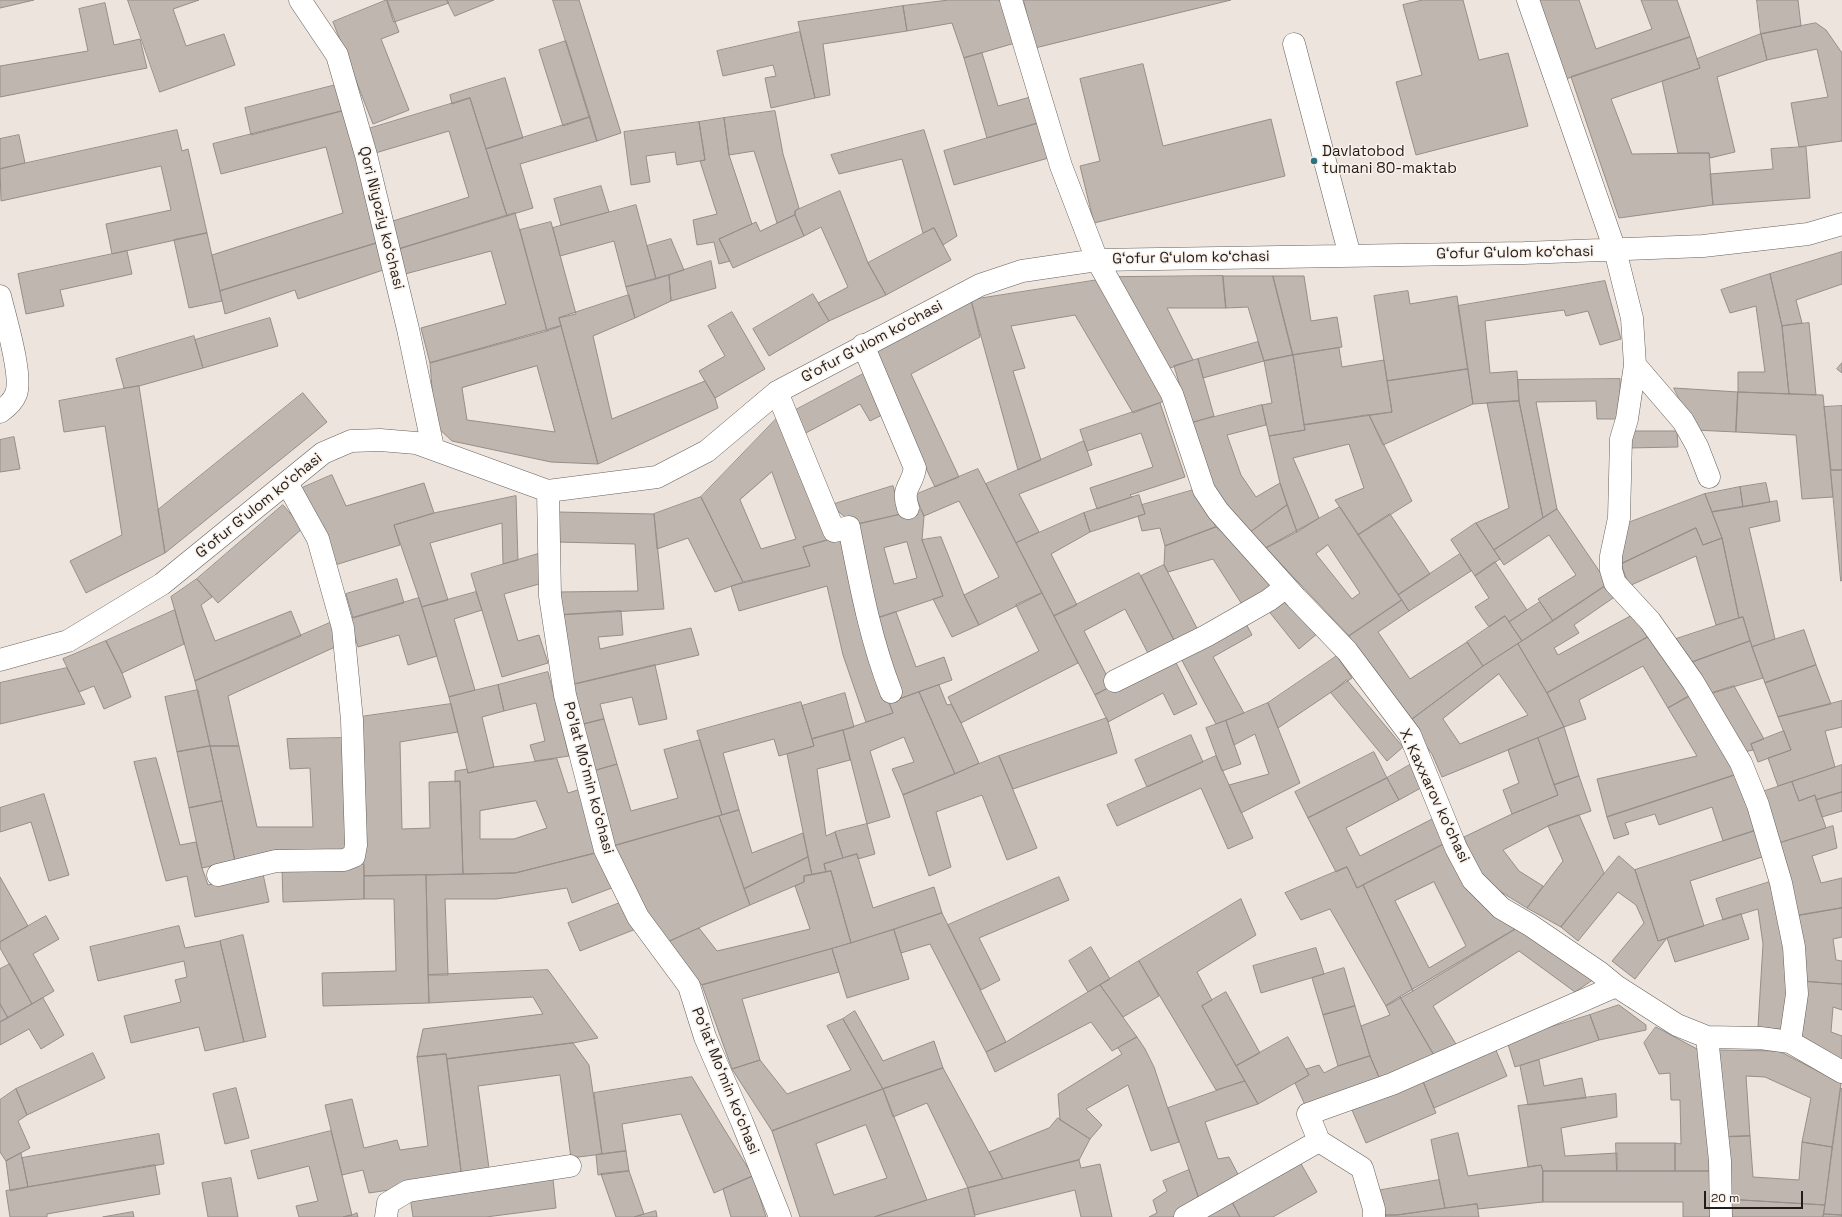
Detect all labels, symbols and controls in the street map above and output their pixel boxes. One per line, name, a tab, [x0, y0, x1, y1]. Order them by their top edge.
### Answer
place label: Davlatobod tumani 80-maktab	[1322, 143, 1457, 178]
street label: Qori Niyoziy koʻchasi	[355, 145, 407, 291]
marker: Davlatobod tumani 80-maktab	[1309, 156, 1319, 166]
street label: Gʻofur Gʻulom koʻchasi	[1436, 243, 1594, 263]
street label: Gʻofur Gʻulom koʻchasi	[1112, 248, 1270, 268]
street label: Gʻofur Gʻulom koʻchasi	[798, 297, 946, 387]
street label: Gʻofur Gʻulom koʻchasi	[192, 449, 326, 563]
street label: Poʻlat Moʻmin koʻchasi	[559, 700, 617, 856]
street label: X. Kaxxarov koʻchasi	[1395, 726, 1473, 866]
street label: Poʻlat Moʻmin koʻchasi	[687, 1005, 763, 1157]
scale bar	[1706, 1183, 1805, 1209]
text: 20 m	[1711, 1190, 1739, 1206]

